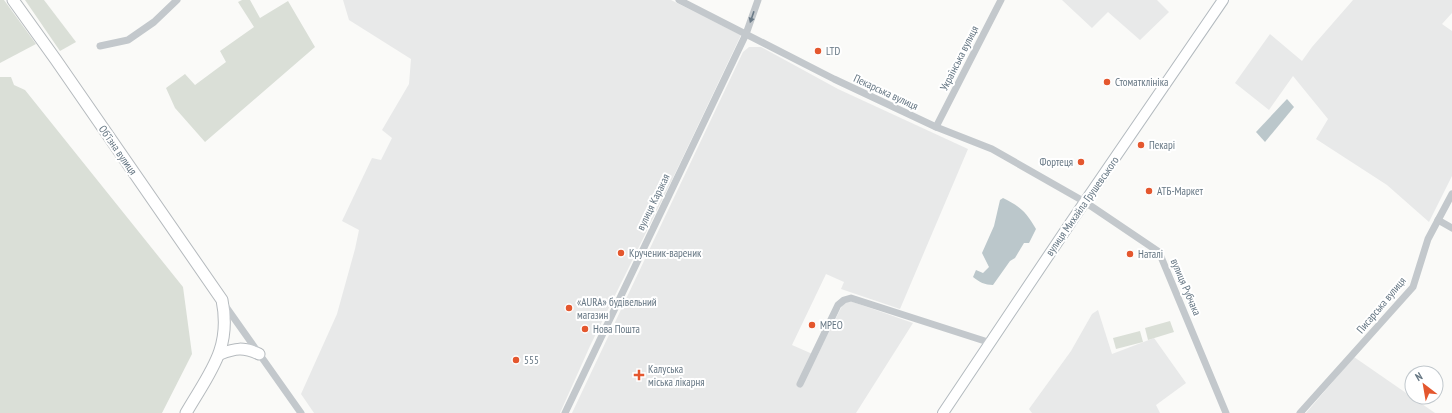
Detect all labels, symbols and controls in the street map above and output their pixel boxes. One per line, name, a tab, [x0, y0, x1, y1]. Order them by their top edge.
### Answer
one-way arrow	[748, 11, 754, 23]
street label: Українська вулиця	[937, 23, 981, 93]
place label: LTD	[826, 44, 840, 58]
marker: LTD	[813, 46, 823, 56]
street label: Пекарська вулиця	[851, 71, 921, 113]
place label: Стоматклініка	[1115, 75, 1168, 89]
marker: Стоматклініка	[1102, 77, 1112, 87]
street label: Обʼїзна вулиця	[96, 122, 140, 178]
place label: Пекарі	[1149, 138, 1175, 152]
marker: Пекарі	[1136, 140, 1146, 150]
street label: вулиця Михайла Грушевського	[1042, 153, 1122, 258]
place label: Фортеця	[1040, 155, 1073, 169]
marker: Фортеця	[1076, 157, 1086, 167]
street label: вулиця Каракая	[633, 171, 673, 233]
place label: АТБ-Маркет	[1157, 184, 1204, 198]
marker: АТБ-Маркет	[1144, 186, 1154, 196]
place label: Крученик-вареник	[629, 246, 702, 260]
place label: Наталі	[1138, 247, 1163, 261]
marker: Крученик-вареник	[616, 248, 626, 258]
marker: Наталі	[1125, 249, 1135, 259]
street label: вулиця Рубчака	[1168, 256, 1204, 318]
street label: Писарська вулиця	[1353, 274, 1409, 336]
place label: «AURA» будівельний магазин	[577, 295, 657, 322]
marker: «AURA» будівельний магазин	[564, 303, 574, 313]
place label: МРЕО	[820, 318, 843, 332]
marker: МРЕО	[807, 320, 817, 330]
place label: Нова Пошта	[593, 322, 640, 336]
marker: Нова Пошта	[580, 324, 590, 334]
place label: 555	[524, 353, 539, 367]
marker: 555	[511, 355, 521, 365]
place label: Калуська міська лікарня	[648, 362, 705, 389]
north arrow	[1404, 365, 1444, 405]
marker: Калуська міська лікарня	[633, 369, 645, 381]
text: N	[1413, 369, 1425, 384]

